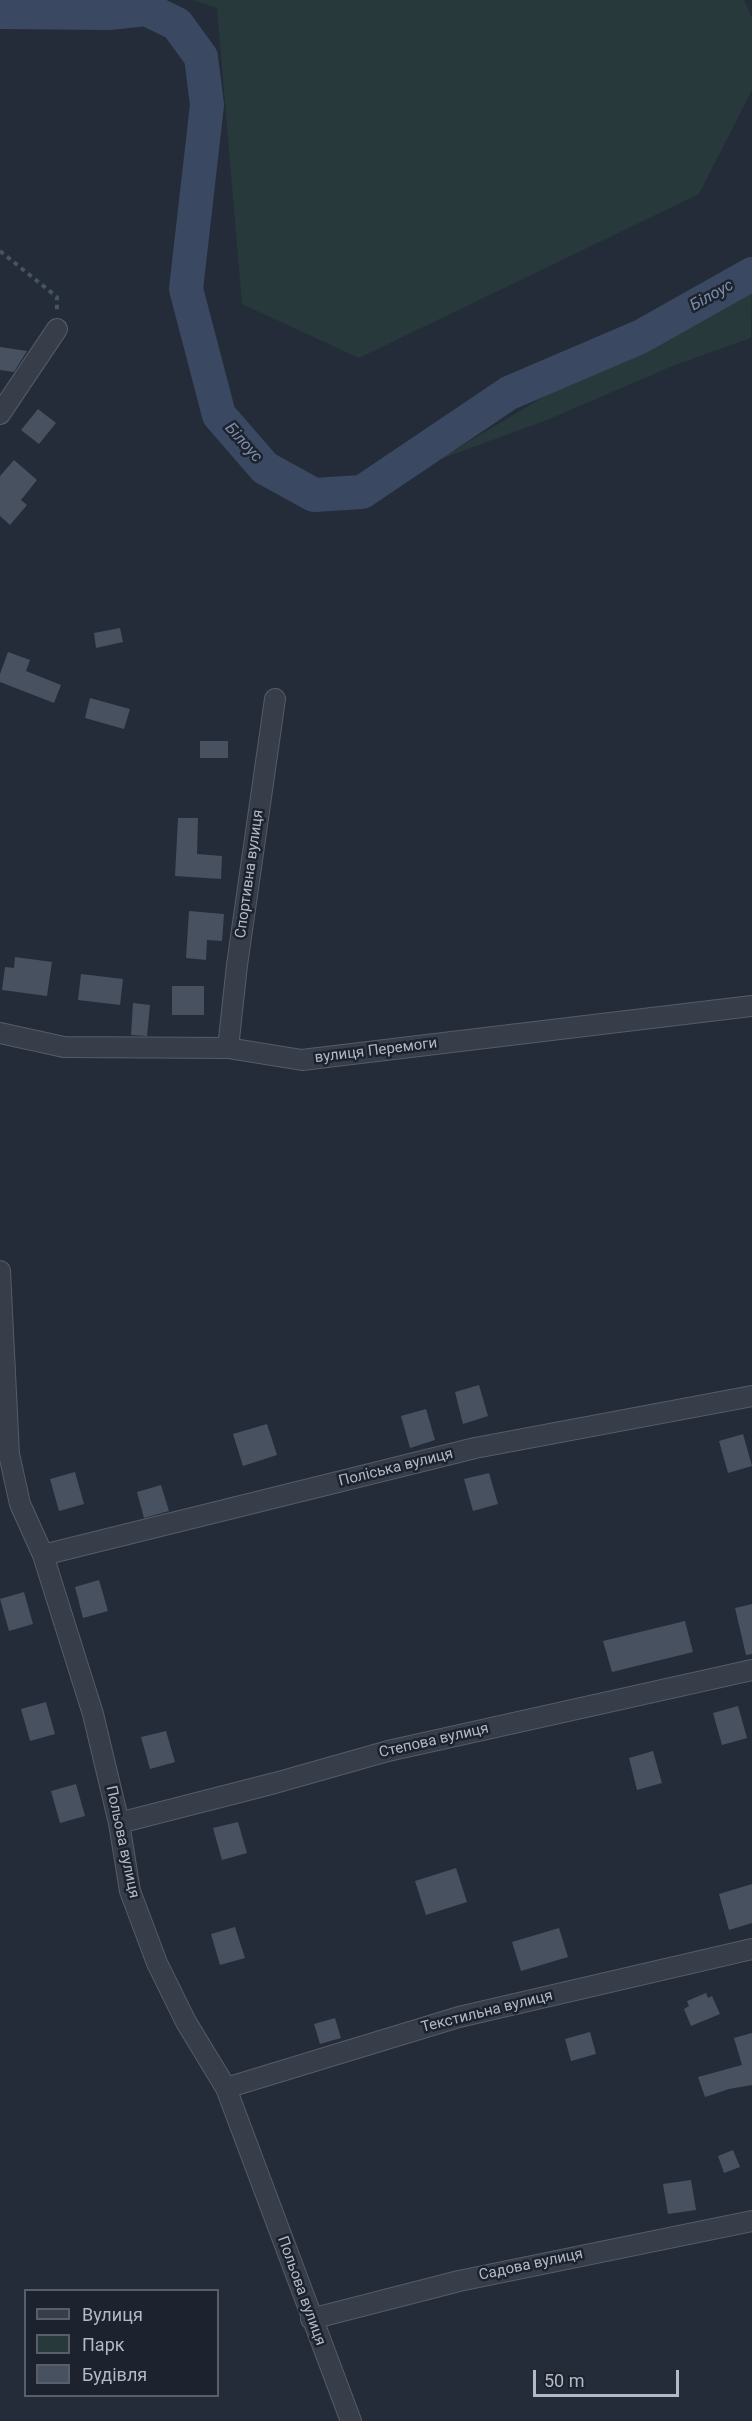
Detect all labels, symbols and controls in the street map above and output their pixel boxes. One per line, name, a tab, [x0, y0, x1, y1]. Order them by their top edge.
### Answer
water label: Білоус	[687, 276, 737, 316]
water label: Білоус	[220, 419, 266, 467]
street label: Спортивна вулиця	[232, 809, 268, 939]
street label: вулиця Перемоги	[314, 1035, 438, 1067]
street label: Поліська вулиця	[337, 1445, 455, 1491]
street label: Степова вулиця	[377, 1720, 491, 1762]
street label: Польова вулиця	[101, 1784, 143, 1900]
street label: Текстильна вулиця	[419, 1987, 555, 2037]
street label: Польова вулиця	[273, 2234, 329, 2348]
street label: Садова вулиця	[477, 2245, 585, 2285]
legend	[24, 2289, 219, 2397]
text: Вулиця	[82, 2304, 143, 2325]
text: Парк	[82, 2334, 124, 2355]
scale bar	[536, 2358, 682, 2396]
text: Будівля	[82, 2364, 147, 2385]
text: 50 m	[544, 2370, 584, 2391]

